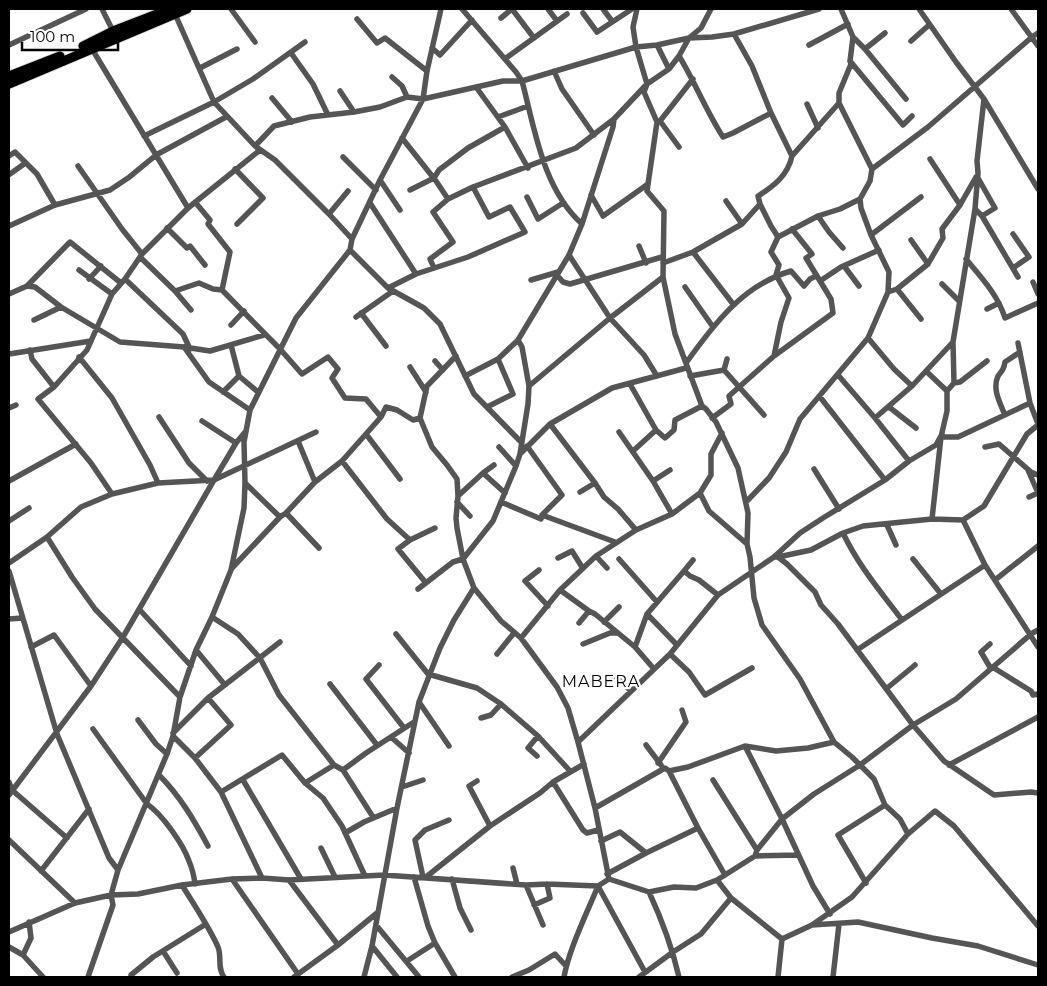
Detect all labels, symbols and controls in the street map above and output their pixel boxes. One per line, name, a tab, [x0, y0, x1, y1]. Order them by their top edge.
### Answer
scale bar	[22, 20, 119, 52]
text: 100 m	[30, 27, 75, 46]
district label: MABERA	[562, 672, 640, 691]

